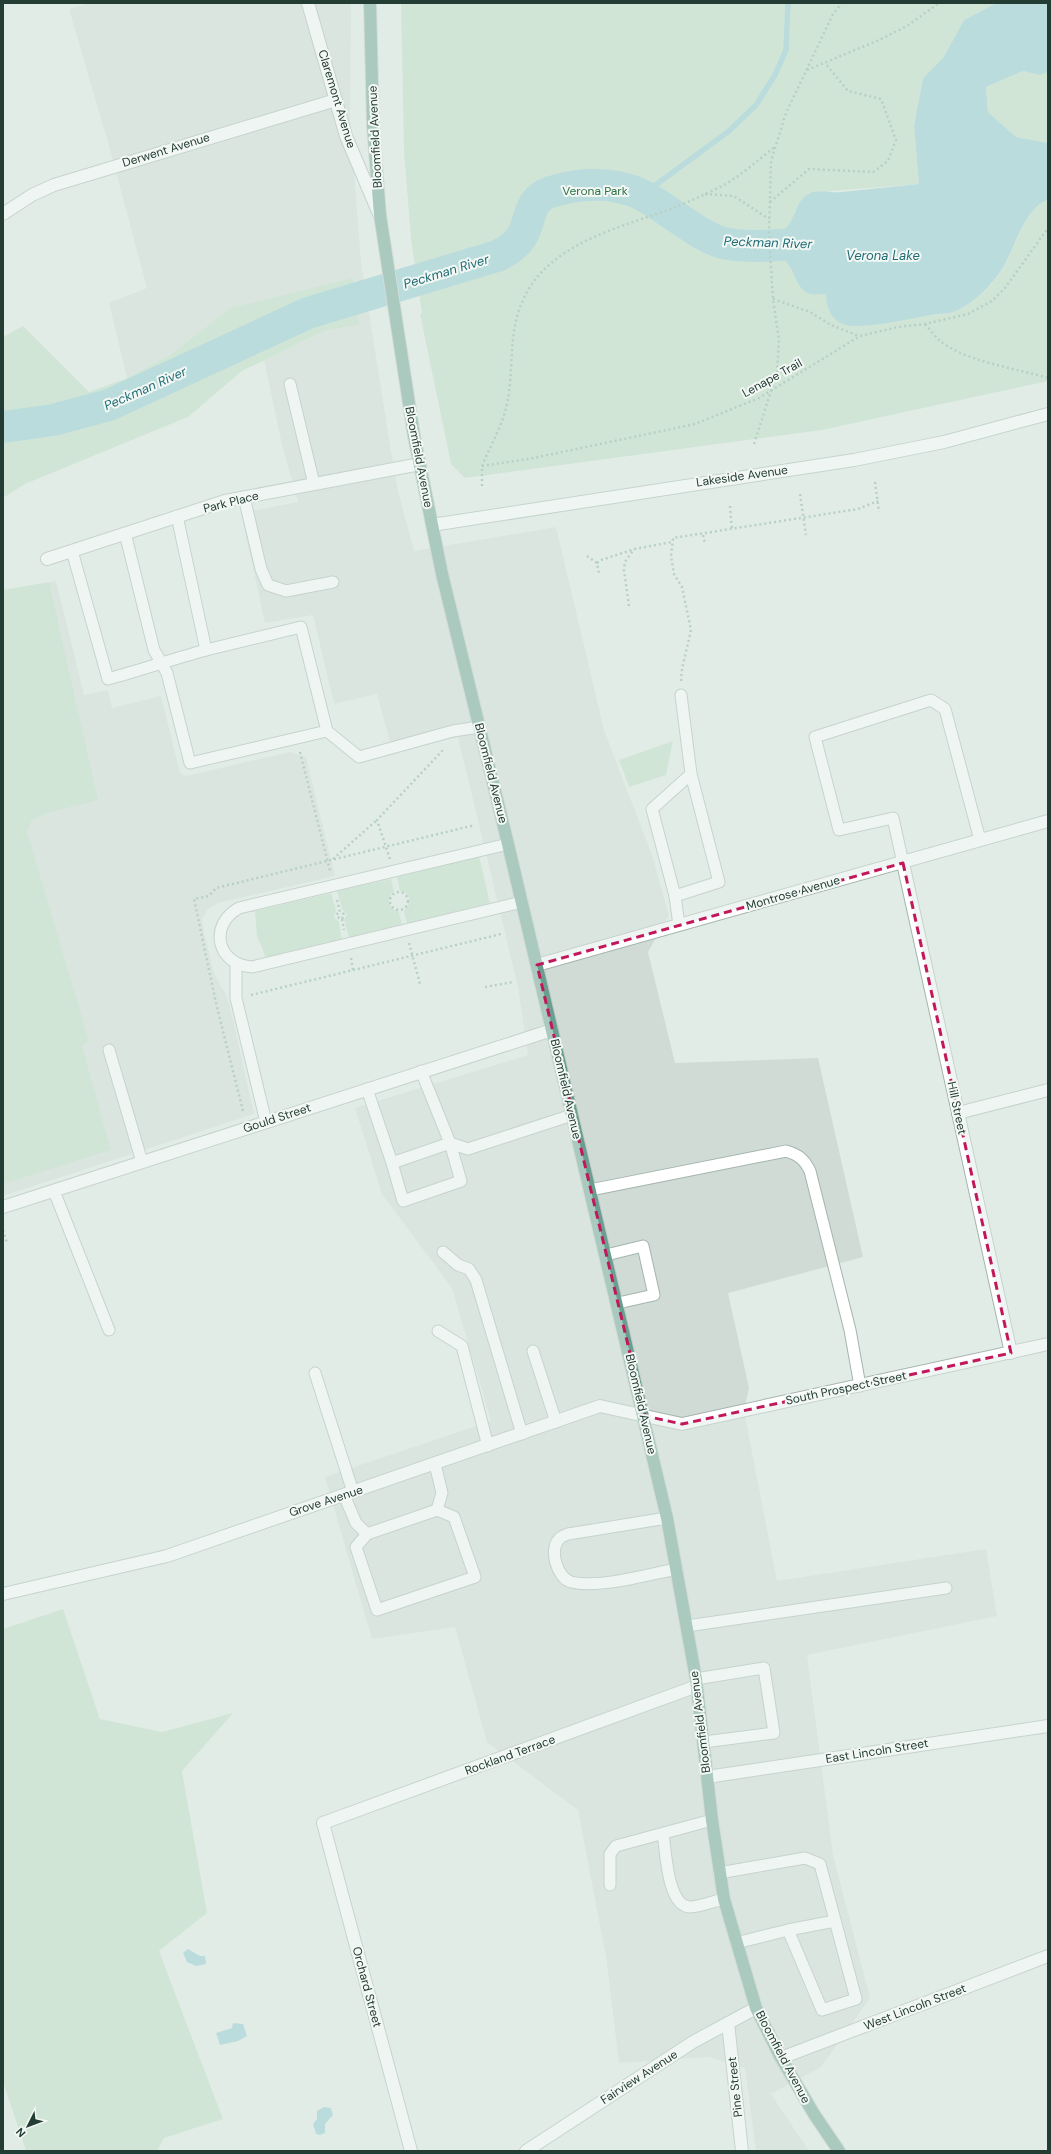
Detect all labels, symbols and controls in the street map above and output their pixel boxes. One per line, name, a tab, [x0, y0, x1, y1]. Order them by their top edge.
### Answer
street label: Claremont Avenue	[314, 48, 360, 150]
street label: Bloomfield Avenue	[364, 85, 386, 189]
street label: Derwent Avenue	[120, 129, 212, 171]
park label: Verona Park	[562, 183, 628, 199]
water label: Peckman River	[723, 232, 814, 253]
water label: Verona Lake	[846, 247, 920, 264]
water label: Peckman River	[401, 250, 492, 293]
street label: Lenape Trail	[739, 355, 805, 401]
water label: Peckman River	[101, 362, 190, 414]
street label: Bloomfield Avenue	[401, 405, 437, 509]
street label: Lakeside Avenue	[695, 462, 789, 490]
street label: Park Place	[202, 487, 261, 517]
street label: Bloomfield Avenue	[471, 721, 511, 825]
street label: Montrose Avenue	[744, 872, 842, 914]
street label: Bloomfield Avenue	[547, 1037, 585, 1141]
street label: Hill Street	[944, 1080, 970, 1136]
street label: Gould Street	[241, 1099, 313, 1137]
street label: Bloomfield Avenue	[622, 1352, 660, 1456]
street label: South Prospect Street	[784, 1367, 908, 1409]
street label: Grove Avenue	[287, 1481, 365, 1520]
street label: Bloomfield Avenue	[686, 1670, 714, 1774]
street label: Rockland Terrace	[463, 1731, 558, 1779]
street label: East Lincoln Street	[824, 1735, 930, 1767]
street label: Orchard Street	[349, 1945, 386, 2029]
street label: West Lincoln Street	[862, 1980, 969, 2034]
street label: Bloomfield Avenue	[752, 2008, 814, 2106]
street label: Fairview Avenue	[597, 2046, 681, 2108]
street label: Pine Street	[724, 2056, 746, 2118]
north arrow	[8, 2106, 48, 2146]
text: N	[13, 2125, 28, 2140]

